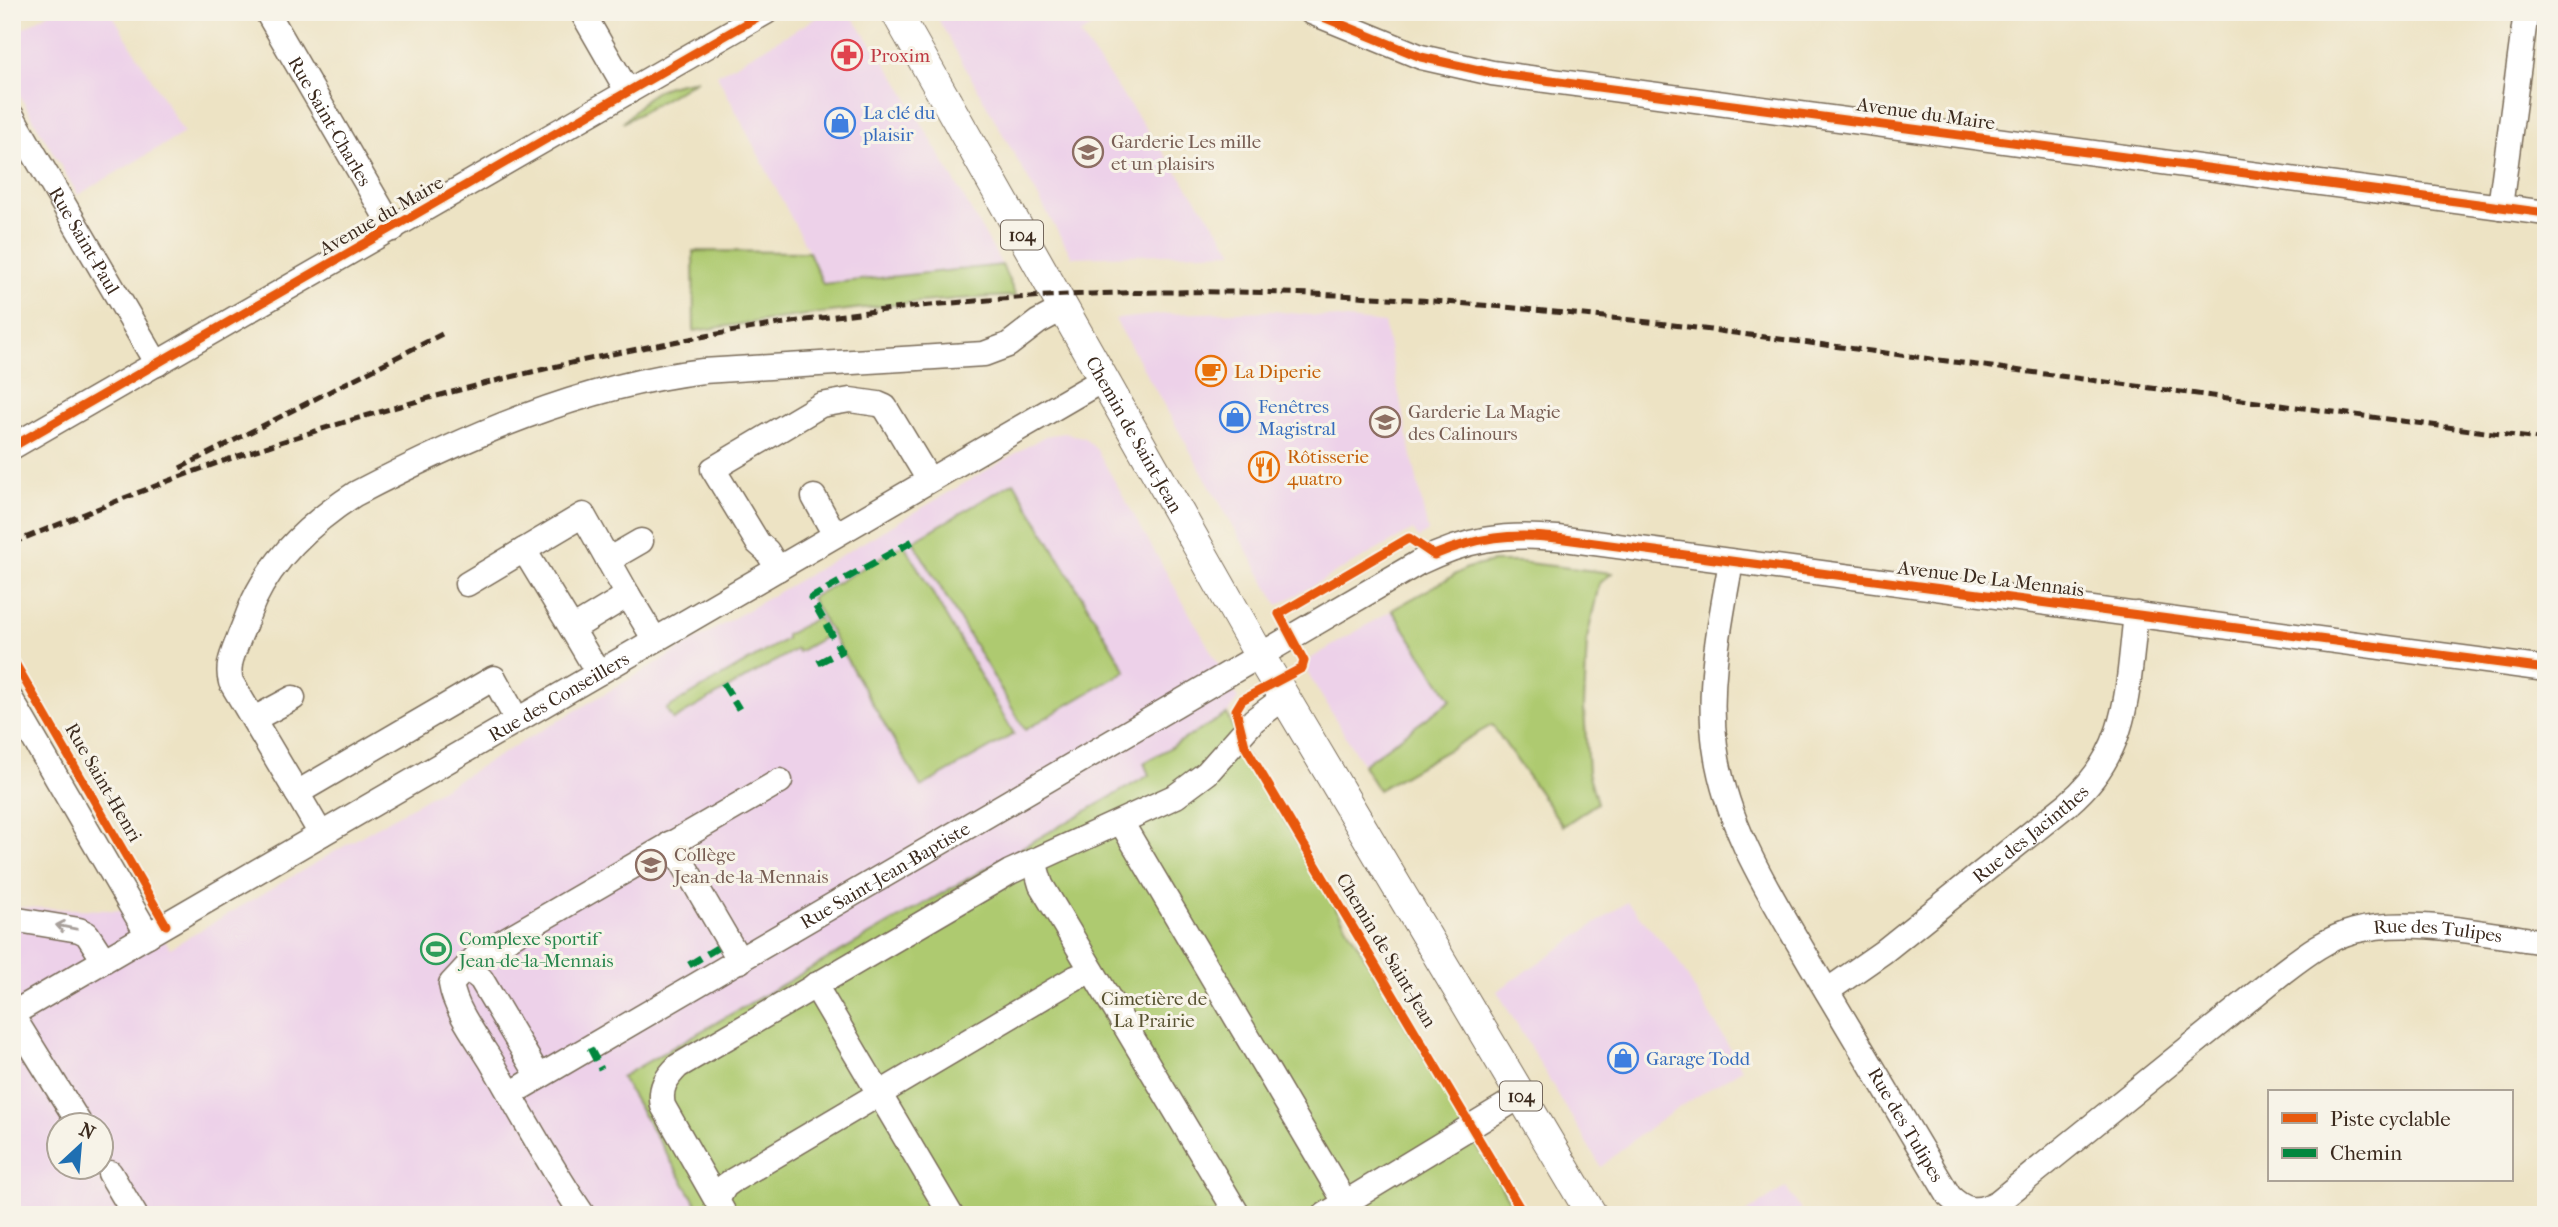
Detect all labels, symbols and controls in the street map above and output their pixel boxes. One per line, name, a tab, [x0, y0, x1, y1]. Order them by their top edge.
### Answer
pharmacy icon: Proxim	[830, 38, 864, 72]
place label: Proxim	[870, 45, 930, 67]
street label: Rue Saint-Charles	[283, 53, 376, 190]
street label: Avenue du Maire	[1854, 93, 1997, 135]
place label: La clé du plaisir	[862, 102, 936, 146]
shop icon: La clé du plaisir	[823, 106, 857, 140]
place label: Garderie Les mille et un plaisirs	[1111, 131, 1261, 175]
school or university icon: Garderie Les mille et un plaisirs	[1071, 135, 1105, 169]
street label: Avenue du Maire	[315, 171, 447, 261]
street label: Rue Saint-Paul	[44, 183, 124, 298]
road number: 104	[1001, 220, 1043, 249]
street label: Chemin de Saint-Jean	[1081, 353, 1187, 517]
cafe icon: La Diperie	[1194, 354, 1228, 388]
place label: La Diperie	[1234, 361, 1321, 383]
place label: Fenêtres Magistral	[1258, 396, 1336, 440]
shop icon: Fenêtres Magistral	[1218, 400, 1252, 434]
place label: Garderie La Magie des Calinours	[1408, 401, 1561, 445]
school or university icon: Garderie La Magie des Calinours	[1368, 405, 1402, 439]
place label: Rôtisserie 4uatro	[1287, 446, 1369, 490]
restaurant icon: Rôtisserie 4uatro	[1247, 450, 1281, 484]
street label: Avenue De La Mennais	[1895, 557, 2085, 601]
street label: Rue des Conseillers	[485, 648, 633, 747]
street label: Rue Saint-Henri	[60, 719, 146, 846]
street label: Rue des Jacinthes	[1968, 781, 2093, 888]
street label: Rue Saint-Jean-Baptiste	[796, 818, 974, 934]
place label: Collège Jean-de-la-Mennais	[672, 844, 829, 888]
school or university icon: Collège Jean-de-la-Mennais	[634, 848, 668, 882]
street label: Chemin de Saint-Jean	[1331, 869, 1441, 1032]
street label: Rue des Tulipes	[2372, 915, 2504, 947]
one-way arrow	[55, 920, 78, 933]
place label: Complexe sportif Jean-de-la-Mennais	[457, 928, 614, 972]
sports icon: Complexe sportif Jean-de-la-Mennais	[419, 932, 453, 966]
park label: Cimetière de La Prairie	[1101, 988, 1207, 1032]
shop icon: Garage Todd	[1606, 1041, 1640, 1075]
place label: Garage Todd	[1646, 1048, 1751, 1070]
street label: Rue des Tulipes	[1863, 1064, 1948, 1186]
road number: 104	[1500, 1082, 1542, 1111]
legend	[2268, 1090, 2512, 1182]
text: Piste cyclable	[2330, 1107, 2451, 1131]
north arrow	[46, 1112, 116, 1182]
text: N	[76, 1119, 99, 1145]
text: Chemin	[2330, 1141, 2402, 1165]

